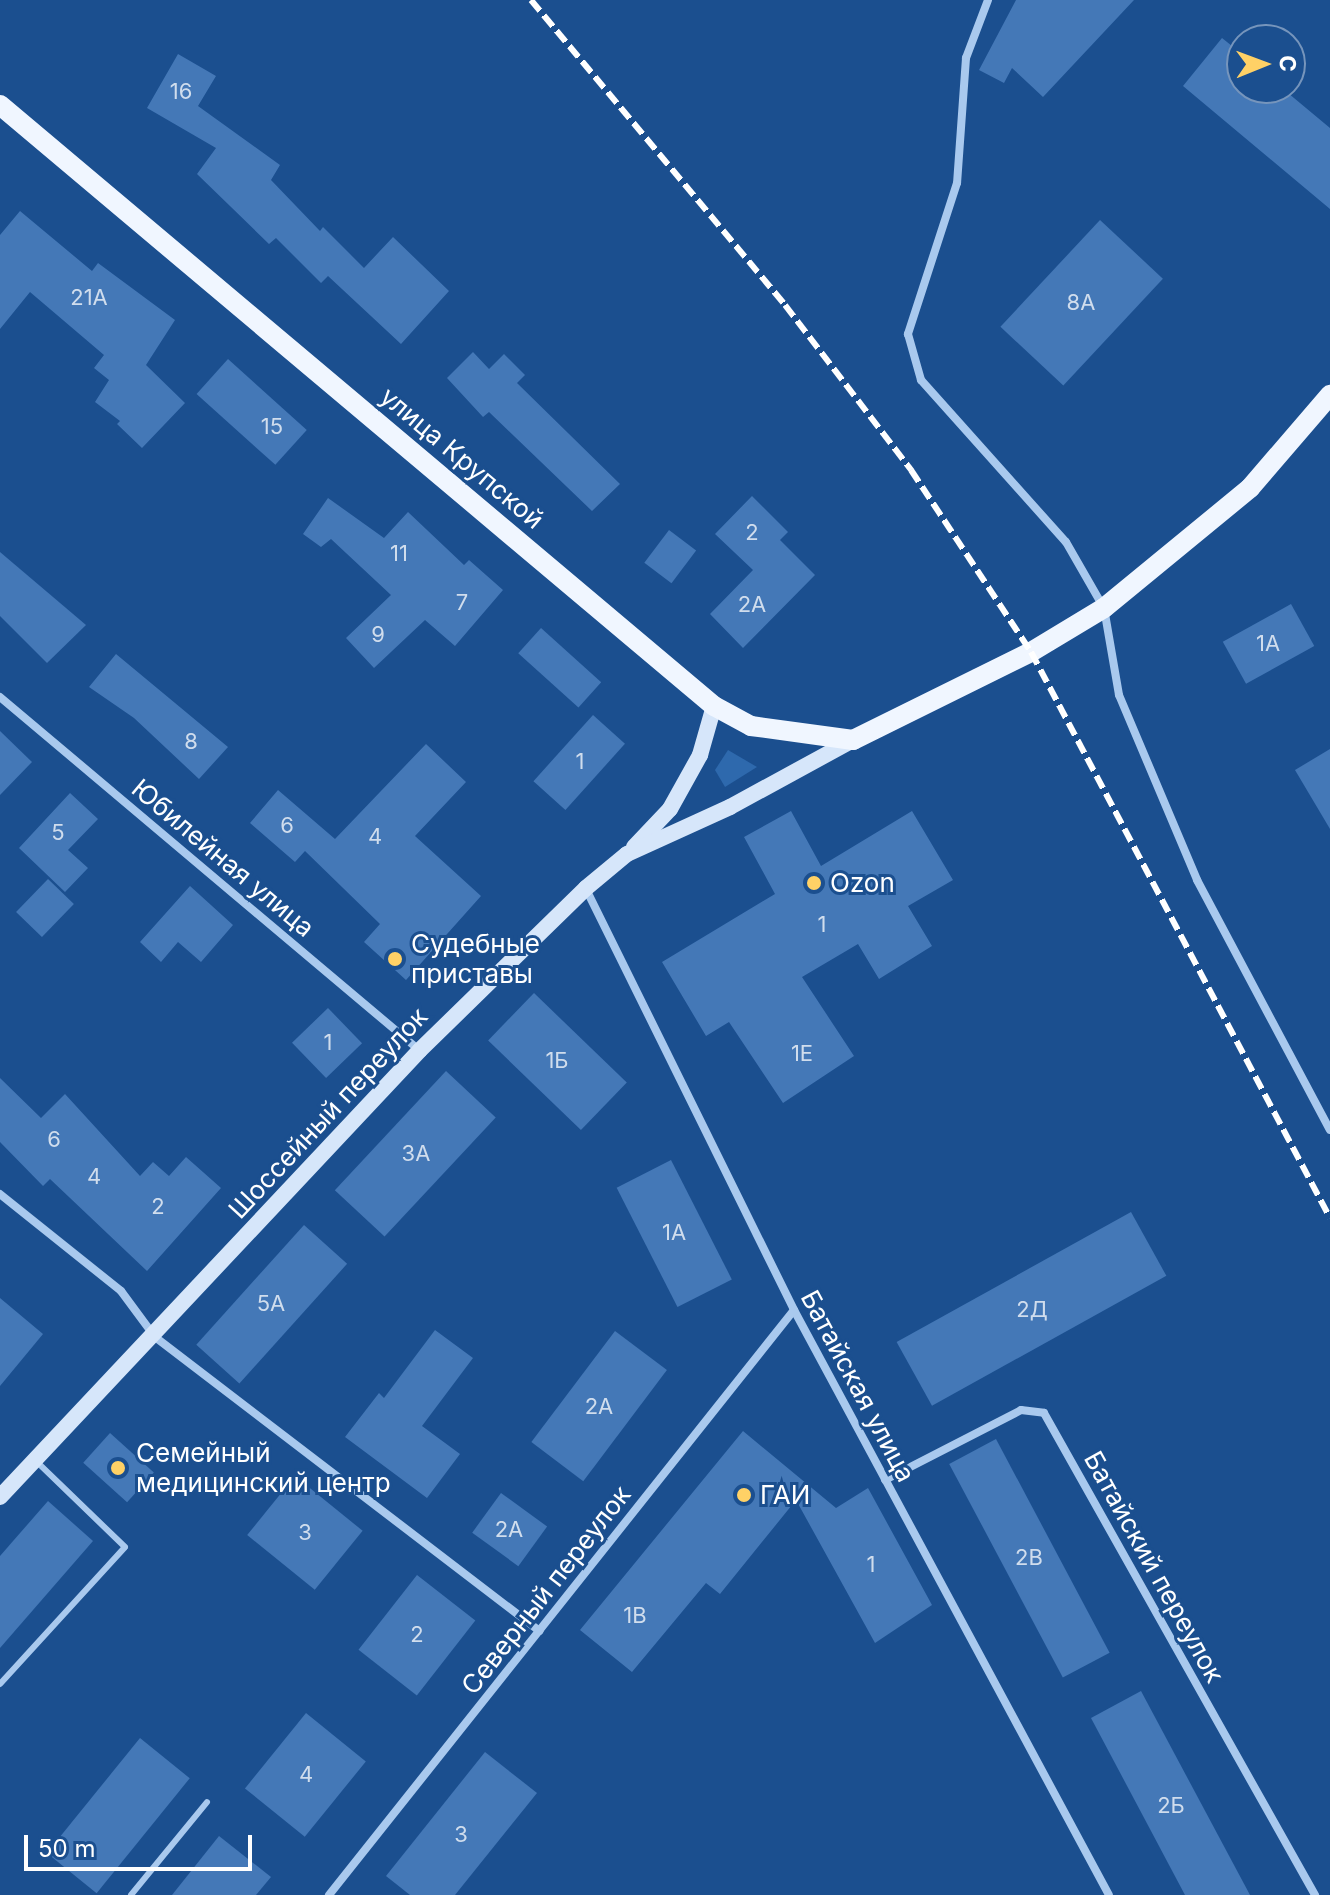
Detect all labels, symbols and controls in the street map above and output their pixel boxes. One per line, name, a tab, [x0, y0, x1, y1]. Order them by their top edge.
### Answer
north arrow	[1226, 24, 1306, 104]
text: С	[1275, 55, 1301, 72]
house number: 16	[170, 79, 192, 105]
house number: 21А	[70, 285, 108, 311]
house number: 8А	[1067, 290, 1095, 316]
street label: улица Крупской	[374, 381, 550, 535]
house number: 15	[261, 414, 283, 440]
house number: 2	[745, 520, 759, 546]
house number: 11	[390, 541, 408, 567]
house number: 7	[456, 590, 468, 616]
house number: 2А	[738, 592, 766, 618]
house number: 9	[371, 622, 385, 648]
house number: 1А	[1256, 631, 1280, 657]
house number: 8	[184, 729, 198, 755]
house number: 1	[576, 749, 584, 775]
street label: Юбилейная улица	[126, 773, 320, 943]
house number: 6	[280, 813, 294, 839]
house number: 5	[51, 820, 65, 846]
house number: 4	[368, 824, 382, 850]
place label: Ozon	[830, 867, 895, 899]
marker: Ozon	[805, 874, 823, 892]
house number: 1	[818, 912, 826, 938]
place label: Судебные приставы	[411, 928, 540, 990]
marker: Судебные приставы	[386, 950, 404, 968]
street label: Шоссейный переулок	[222, 1001, 434, 1225]
house number: 1	[324, 1030, 332, 1056]
house number: 1Е	[791, 1041, 813, 1067]
house number: 1Б	[545, 1048, 569, 1074]
house number: 6	[47, 1127, 61, 1153]
house number: 3А	[402, 1141, 430, 1167]
house number: 4	[87, 1164, 101, 1190]
house number: 2	[151, 1194, 165, 1220]
house number: 1А	[662, 1220, 686, 1246]
street label: Батайская улица	[794, 1285, 922, 1487]
house number: 5А	[257, 1291, 285, 1317]
house number: 2Д	[1016, 1297, 1048, 1323]
house number: 2А	[585, 1394, 613, 1420]
place label: Семейный медицинский центр	[136, 1437, 391, 1498]
street label: Батайский переулок	[1077, 1446, 1231, 1688]
marker: Семейный медицинский центр	[107, 1457, 129, 1479]
street label: Северный переулок	[455, 1479, 637, 1701]
place label: ГАИ	[760, 1479, 810, 1511]
marker: ГАИ	[735, 1486, 753, 1504]
house number: 2А	[495, 1517, 523, 1543]
house number: 3	[298, 1520, 312, 1546]
house number: 2В	[1015, 1545, 1043, 1571]
house number: 1	[867, 1552, 875, 1578]
house number: 1В	[623, 1603, 647, 1629]
house number: 2	[410, 1622, 424, 1648]
house number: 4	[299, 1762, 313, 1788]
house number: 2Б	[1157, 1793, 1185, 1819]
scale bar	[28, 1819, 256, 1869]
house number: 3	[454, 1822, 468, 1848]
text: 50 m	[38, 1834, 96, 1863]

